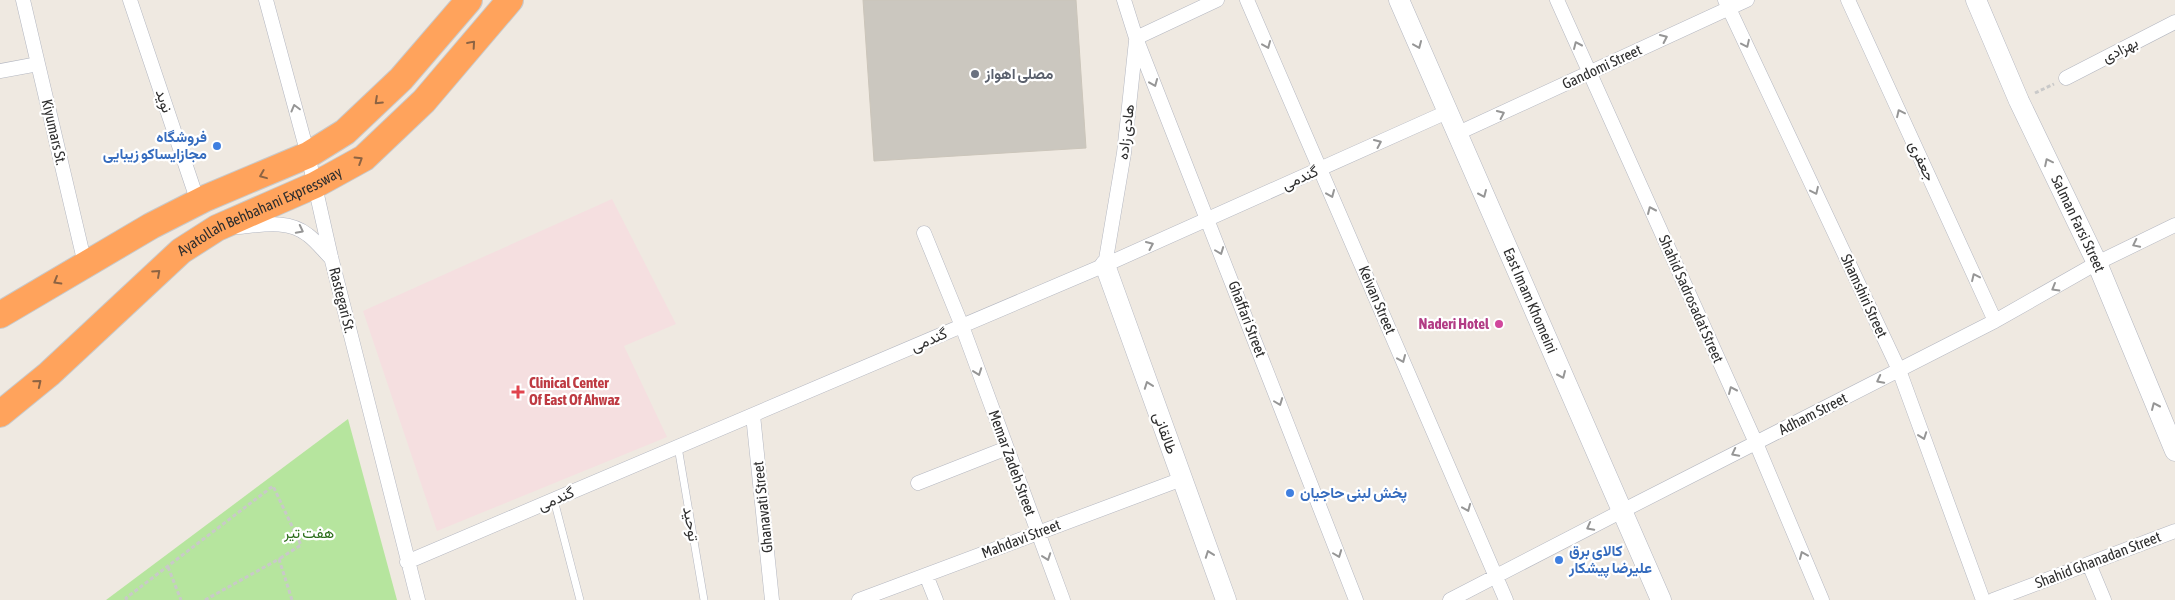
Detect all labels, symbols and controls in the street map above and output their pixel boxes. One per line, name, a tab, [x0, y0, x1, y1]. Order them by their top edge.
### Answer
street label: بهزادی	[2099, 33, 2141, 68]
one-way arrow	[1659, 34, 1668, 45]
one-way arrow	[1740, 39, 1750, 48]
one-way arrow	[1260, 40, 1271, 49]
one-way arrow	[1412, 40, 1423, 49]
one-way arrow	[467, 41, 476, 50]
street label: Gandomi Street	[1559, 41, 1644, 92]
one-way arrow	[1573, 41, 1584, 50]
place label: مصلی اهواز	[984, 65, 1053, 83]
marker: مصلی اهواز	[969, 68, 981, 80]
one-way arrow	[1148, 78, 1158, 87]
street label: نوید	[152, 87, 176, 115]
one-way arrow	[374, 95, 383, 104]
street label: Kiyumars St.	[39, 97, 70, 167]
one-way arrow	[290, 103, 301, 112]
street label: هادی زاده	[1114, 103, 1139, 161]
one-way arrow	[1496, 109, 1505, 120]
one-way arrow	[1896, 109, 1907, 118]
place label: فروشگاه مجازایساکو زیبایی	[103, 128, 207, 163]
street label: جعفری	[1904, 138, 1939, 184]
one-way arrow	[1373, 139, 1382, 149]
marker: فروشگاه مجازایساکو زیبایی	[211, 140, 223, 152]
one-way arrow	[353, 157, 363, 166]
one-way arrow	[2044, 158, 2054, 167]
street label: گندمی	[1279, 162, 1322, 195]
street label: Ayatollah Behbahani Expressway	[174, 163, 345, 259]
one-way arrow	[259, 168, 268, 179]
street label: Salman Farsi Street	[2048, 172, 2109, 274]
one-way arrow	[1809, 186, 1819, 195]
one-way arrow	[1324, 189, 1335, 198]
one-way arrow	[1476, 189, 1487, 198]
one-way arrow	[1646, 206, 1657, 215]
one-way arrow	[294, 224, 303, 234]
street label: Shahid Sadrosadat Street	[1656, 232, 1727, 365]
one-way arrow	[2132, 238, 2141, 248]
one-way arrow	[1145, 241, 1154, 252]
street label: East Imam Khomeini	[1500, 245, 1561, 356]
one-way arrow	[1214, 246, 1224, 255]
street label: Shamshiri Street	[1838, 251, 1891, 340]
street label: Keivan Street	[1355, 263, 1399, 337]
street label: Rastegari St.	[326, 265, 359, 335]
one-way arrow	[152, 270, 161, 279]
one-way arrow	[1971, 273, 1981, 282]
one-way arrow	[53, 275, 62, 285]
street label: Ghaffari Street	[1225, 278, 1270, 359]
one-way arrow	[2051, 281, 2060, 291]
place label: Naderi Hotel	[1419, 315, 1490, 332]
marker: Naderi Hotel	[1493, 318, 1505, 330]
street label: گندمی	[908, 324, 951, 357]
one-way arrow	[1396, 354, 1407, 363]
one-way arrow	[972, 367, 982, 376]
one-way arrow	[1556, 370, 1567, 379]
place label: Clinical Center Of East Of Ahwaz	[529, 374, 620, 408]
one-way arrow	[1876, 374, 1885, 384]
one-way arrow	[32, 381, 41, 389]
one-way arrow	[1144, 381, 1154, 390]
marker: Clinical Center Of East Of Ahwaz	[511, 385, 525, 399]
one-way arrow	[1727, 386, 1738, 395]
street label: Adham Street	[1776, 389, 1850, 438]
one-way arrow	[1273, 397, 1283, 406]
one-way arrow	[2151, 402, 2162, 411]
street label: Memar Zadeh Street	[985, 408, 1039, 518]
street label: طالقانی	[1148, 410, 1181, 457]
one-way arrow	[1917, 431, 1927, 439]
one-way arrow	[1731, 447, 1740, 457]
street label: Ghanavati Street	[749, 460, 776, 554]
street label: گندمی	[535, 483, 578, 516]
place label: پخش لبنی حاجیان	[1300, 484, 1407, 503]
marker: پخش لبنی حاجیان	[1284, 487, 1296, 499]
one-way arrow	[1460, 503, 1471, 512]
street label: توحید	[679, 505, 703, 543]
street label: Mahdavi Street	[979, 516, 1063, 561]
one-way arrow	[1587, 521, 1596, 531]
park label: هفت تیر	[283, 524, 334, 542]
street label: Shahid Ghanadan Street	[2033, 528, 2163, 591]
place label: کالای برق علیرضا پیشکار	[1568, 542, 1652, 578]
one-way arrow	[1332, 549, 1342, 558]
one-way arrow	[1205, 550, 1215, 559]
one-way arrow	[1799, 551, 1809, 560]
one-way arrow	[1041, 552, 1051, 561]
marker: کالای برق علیرضا پیشکار	[1553, 554, 1565, 566]

